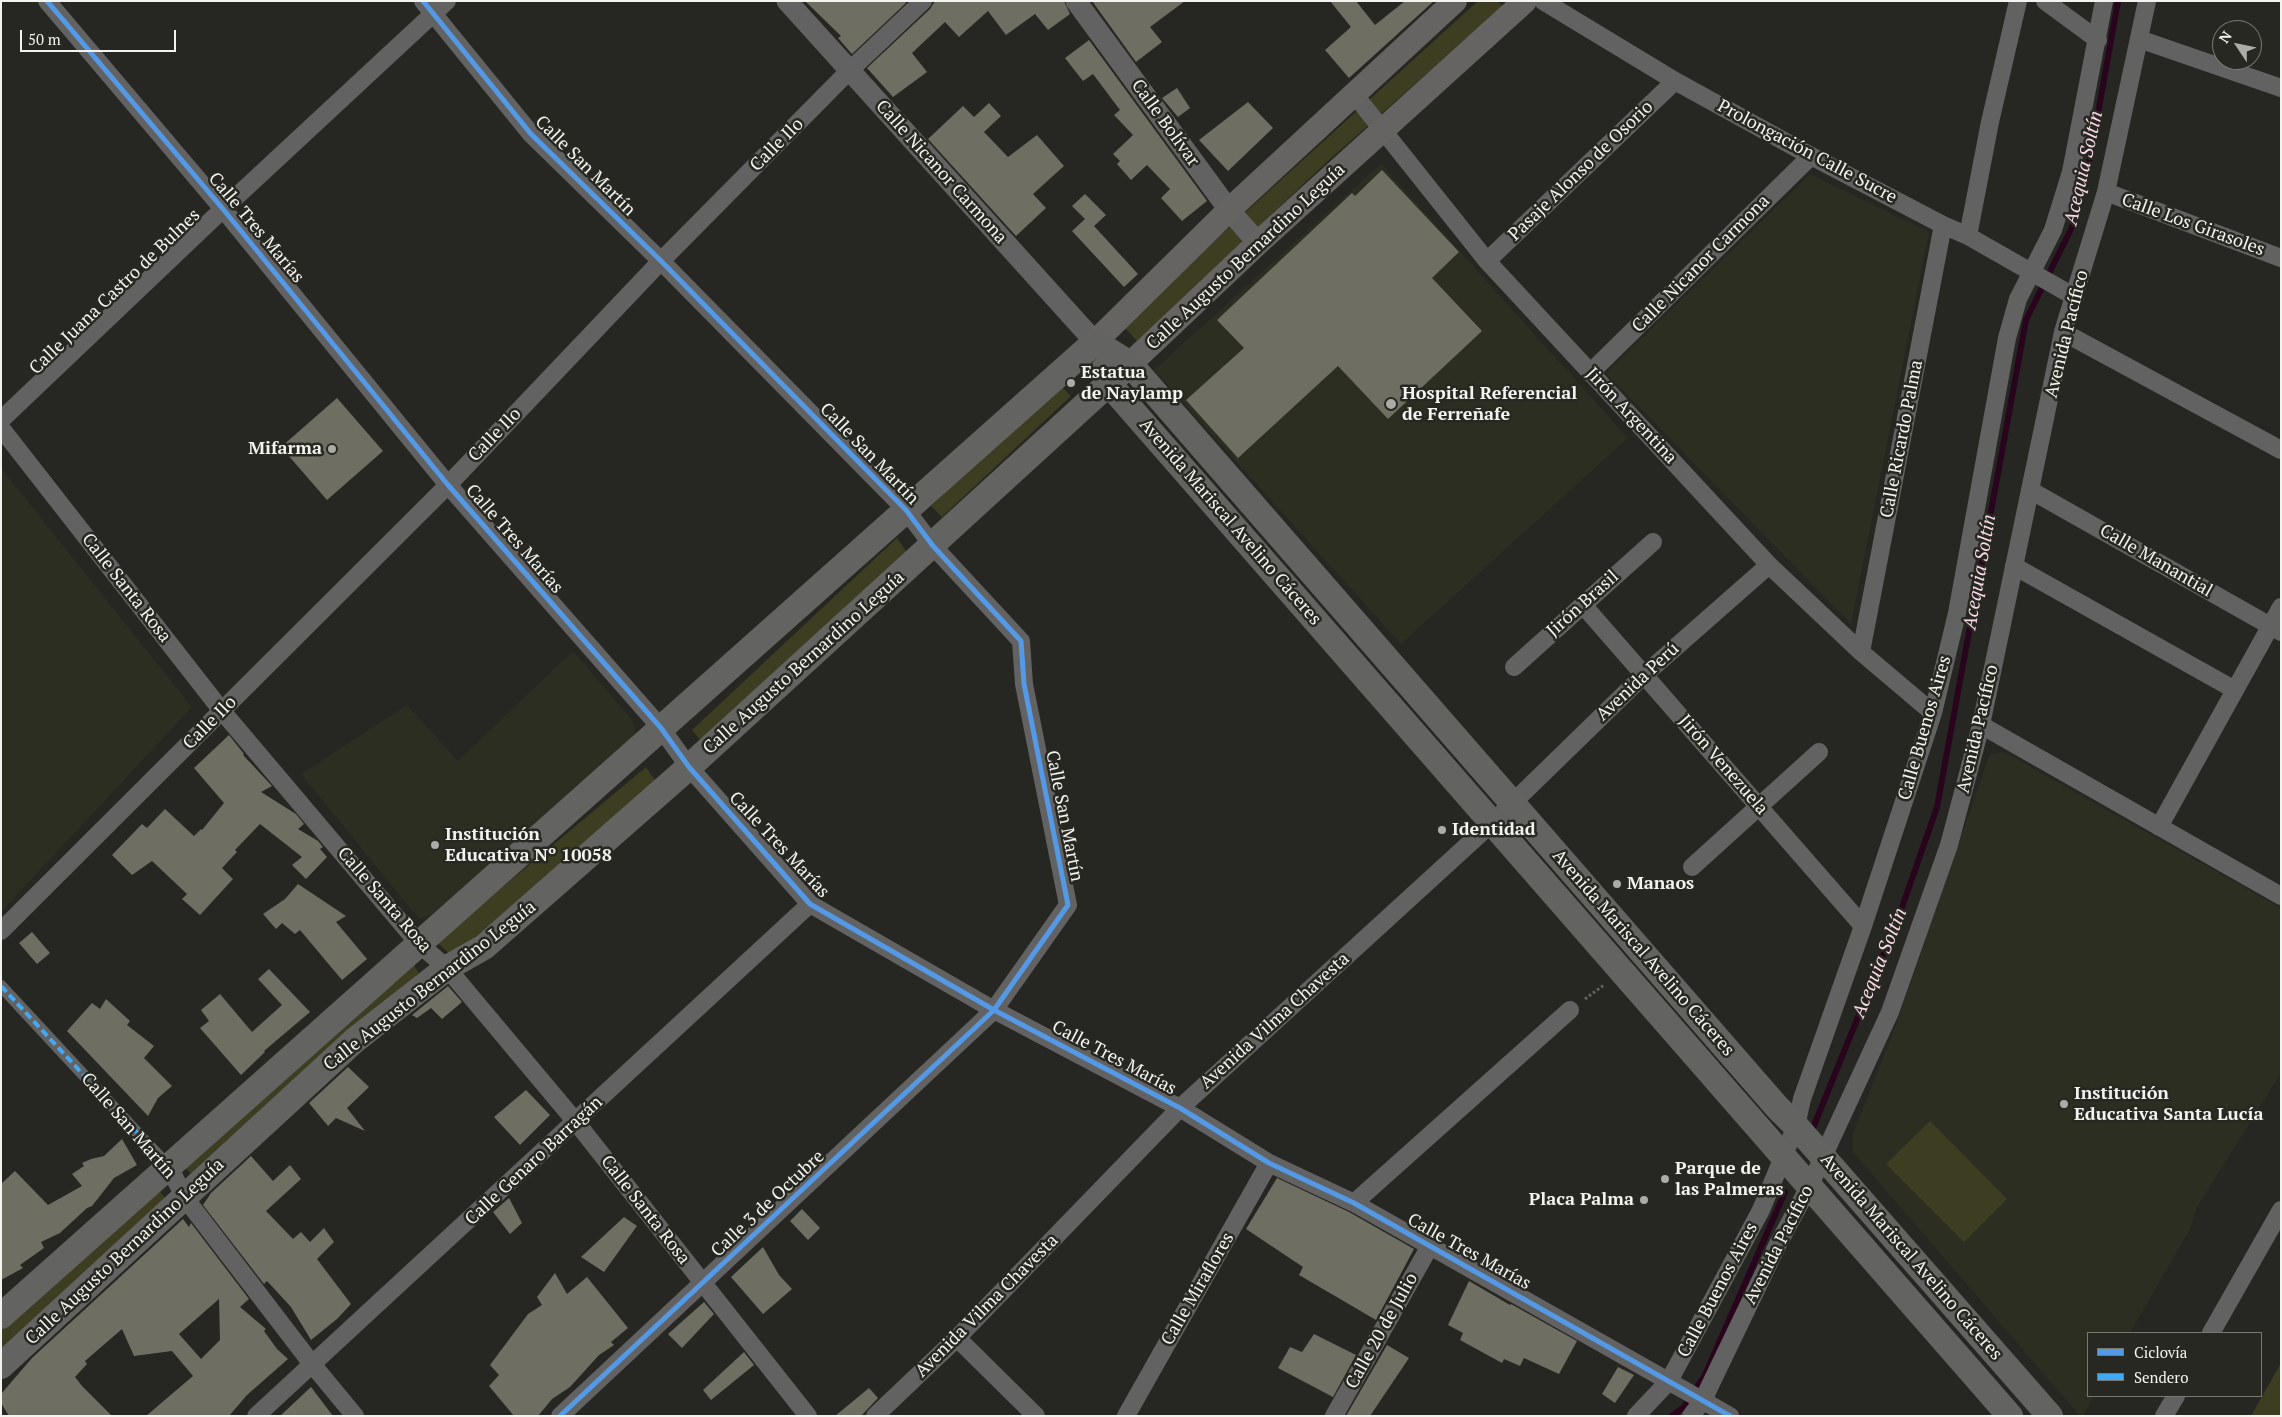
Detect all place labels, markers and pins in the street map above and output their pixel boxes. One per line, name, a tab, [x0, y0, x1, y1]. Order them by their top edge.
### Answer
place label: Estatua de Naylamp	[1081, 362, 1183, 404]
marker: Estatua de Naylamp	[1065, 377, 1077, 389]
place label: Hospital Referencial de Ferreñafe	[1402, 383, 1577, 426]
marker: Hospital Referencial de Ferreñafe	[1384, 397, 1398, 411]
place label: Mifarma	[248, 438, 322, 460]
marker: Mifarma	[326, 443, 338, 455]
place label: Identidad	[1452, 819, 1535, 841]
place label: Institución Educativa Nº 10058	[445, 824, 612, 866]
marker: Identidad	[1436, 824, 1448, 836]
marker: Institución Educativa Nº 10058	[429, 839, 441, 851]
place label: Manaos	[1627, 873, 1694, 895]
marker: Manaos	[1611, 878, 1623, 890]
place label: Institución Educativa Santa Lucía	[2074, 1083, 2263, 1126]
marker: Institución Educativa Santa Lucía	[2058, 1098, 2070, 1110]
place label: Parque de las Palmeras	[1675, 1158, 1784, 1200]
marker: Parque de las Palmeras	[1659, 1173, 1671, 1185]
place label: Placa Palma	[1529, 1189, 1634, 1211]
marker: Placa Palma	[1638, 1194, 1650, 1206]

